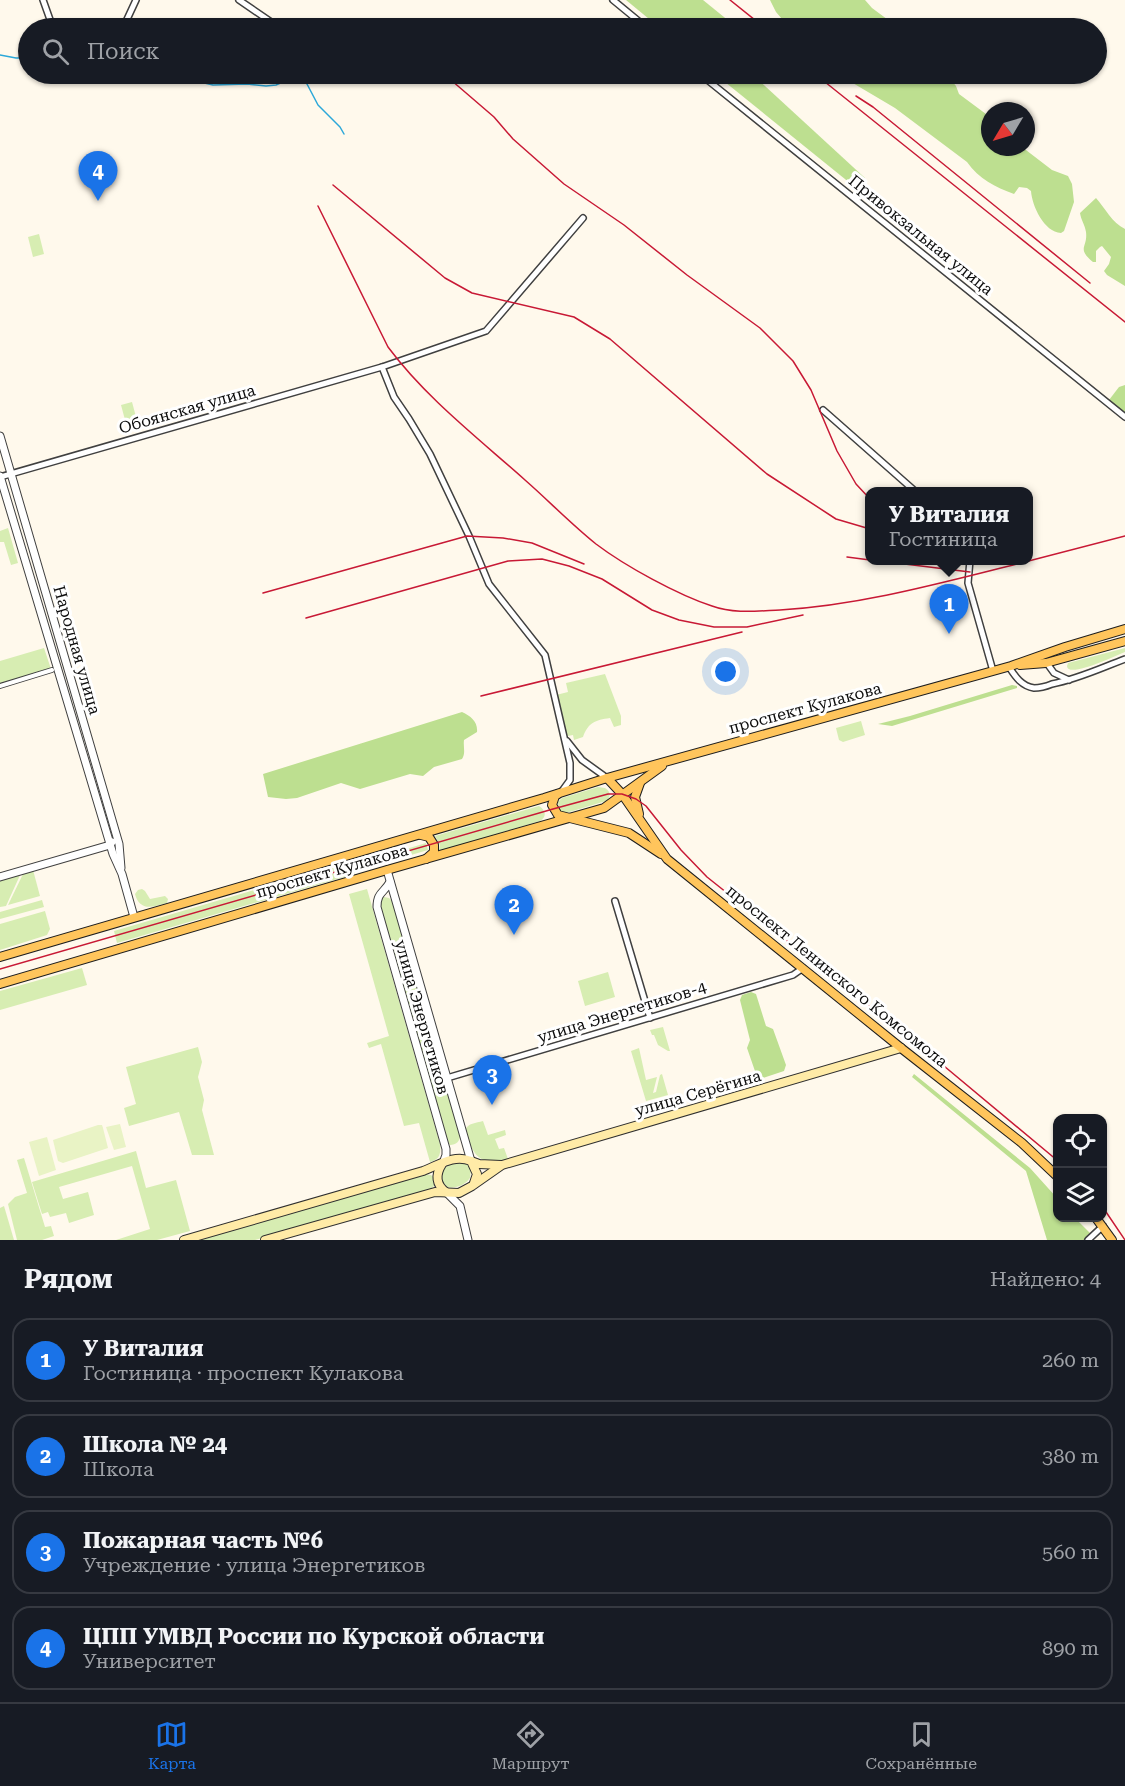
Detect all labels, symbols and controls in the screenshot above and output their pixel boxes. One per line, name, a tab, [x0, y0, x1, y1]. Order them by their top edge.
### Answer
search box	[18, 18, 1107, 84]
icon: search	[39, 35, 72, 68]
text: Поиск	[87, 39, 159, 64]
north arrow	[981, 102, 1035, 156]
pin: 4	[78, 152, 118, 201]
street label: Привокзальная улица	[845, 171, 997, 299]
street label: Обоянская улица	[117, 380, 258, 438]
popup	[865, 487, 1033, 565]
text: У Виталия	[889, 502, 1009, 527]
text: Гостиница	[889, 527, 997, 551]
street label: Народная улица	[50, 583, 105, 717]
pin: 1	[930, 584, 968, 634]
your location	[711, 657, 740, 686]
street label: проспект Кулакова	[727, 678, 884, 738]
street label: проспект Кулакова	[254, 840, 411, 902]
street label: проспект Ленинского Комсомола	[723, 881, 952, 1071]
pin: 2	[494, 886, 534, 935]
street label: улица Энергетиков	[391, 938, 453, 1096]
street label: улица Энергетиков-4	[535, 977, 709, 1047]
pin: 3	[472, 1056, 512, 1105]
street label: улица Серёгина	[633, 1066, 764, 1120]
map controls	[1053, 1114, 1107, 1222]
button: locate	[1053, 1114, 1107, 1168]
button: layers	[1053, 1168, 1107, 1222]
text: Рядом	[24, 1264, 113, 1294]
text: Найдено: 4	[990, 1267, 1101, 1291]
text: У Виталия	[83, 1336, 204, 1361]
text: 1	[40, 1348, 51, 1372]
text: 260 m	[1042, 1348, 1099, 1372]
text: Гостиница · проспект Кулакова	[83, 1361, 404, 1385]
text: Школа № 24	[83, 1432, 227, 1457]
text: 2	[40, 1444, 51, 1468]
text: 380 m	[1042, 1444, 1099, 1468]
text: Школа	[83, 1457, 154, 1481]
text: Пожарная часть №6	[83, 1528, 323, 1553]
text: 3	[40, 1540, 51, 1564]
text: 560 m	[1042, 1540, 1099, 1564]
text: Учреждение · улица Энергетиков	[83, 1553, 426, 1577]
text: ЦПП УМВД России по Курской области	[83, 1624, 544, 1649]
text: 4	[40, 1636, 51, 1660]
text: 890 m	[1042, 1636, 1099, 1660]
text: Университет	[83, 1649, 216, 1673]
tab: Карта	[148, 1718, 196, 1773]
tab: Маршрут	[492, 1718, 569, 1773]
tab: Сохранённые	[866, 1718, 977, 1773]

